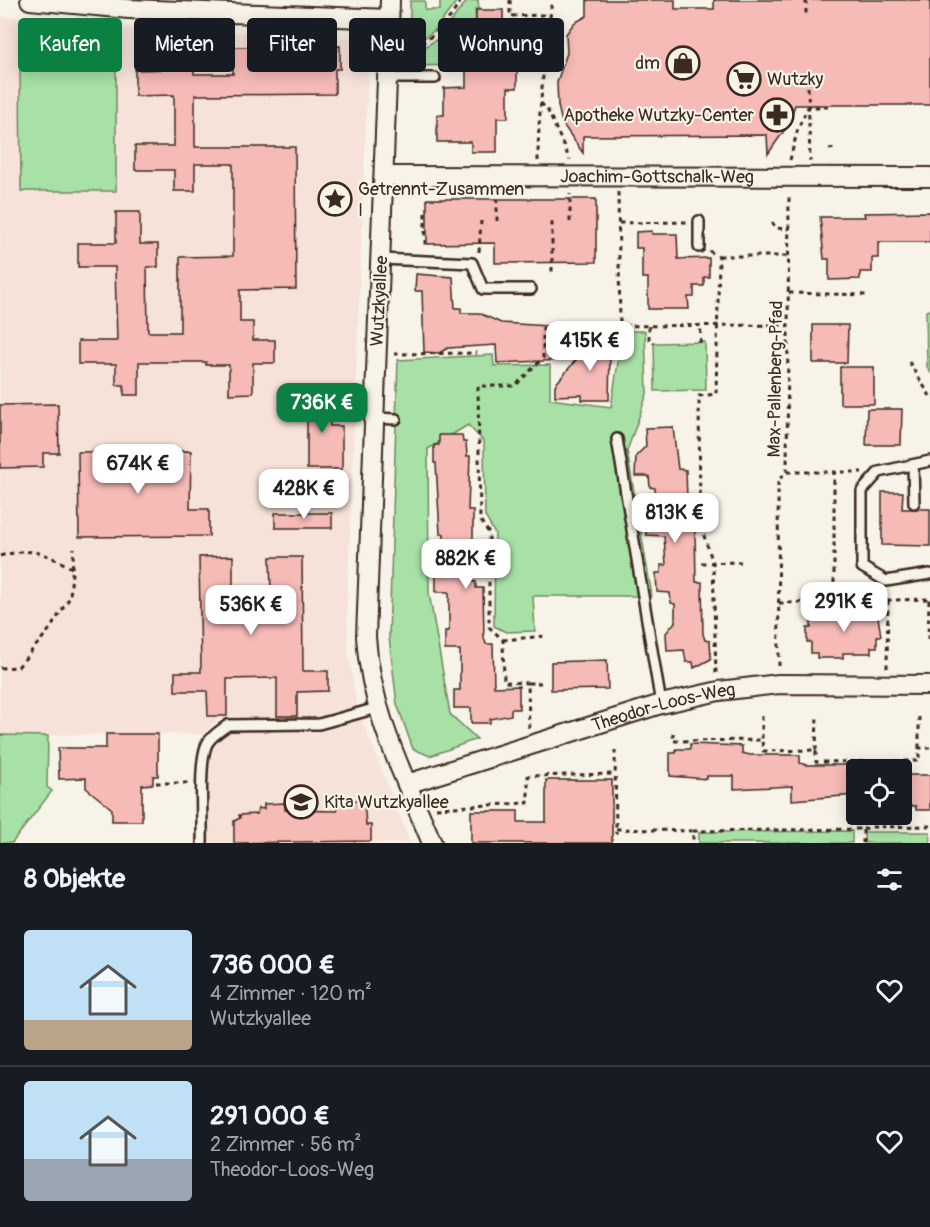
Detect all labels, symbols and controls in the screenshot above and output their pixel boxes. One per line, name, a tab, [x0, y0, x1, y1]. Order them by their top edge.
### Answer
chip: Kaufen	[18, 18, 122, 72]
chip: Mieten	[134, 18, 235, 72]
chip: Filter	[247, 18, 337, 72]
chip: Neu	[349, 18, 426, 72]
chip: Wohnung	[438, 18, 564, 72]
shop icon: dm	[665, 45, 701, 81]
place label: dm	[635, 52, 660, 75]
supermarket icon: Wutzky	[726, 61, 762, 97]
place label: Wutzky	[767, 68, 824, 91]
pharmacy icon: Apotheke Wutzky-Center	[759, 97, 795, 133]
place label: Apotheke Wutzky-Center	[563, 104, 755, 127]
street label: Joachim-Gottschalk-Weg	[560, 165, 754, 189]
place label: Getrennt-Zusammen I	[358, 178, 524, 222]
place icon: Getrennt-Zusammen I	[317, 181, 353, 217]
street label: Wutzkyallee	[366, 255, 393, 347]
street label: Max-Pallenberg-Pfad	[763, 300, 788, 458]
pin: 415K €	[541, 321, 639, 372]
text: 415K €	[560, 328, 620, 353]
pin: 736K €	[273, 383, 371, 434]
text: 736K €	[291, 390, 353, 415]
pin: 674K €	[89, 444, 187, 495]
text: 674K €	[106, 451, 170, 476]
pin: 428K €	[255, 469, 353, 520]
text: 428K €	[273, 476, 335, 501]
pin: 813K €	[626, 493, 724, 544]
text: 813K €	[646, 500, 704, 525]
pin: 882K €	[417, 539, 515, 590]
text: 882K €	[436, 546, 496, 571]
pin: 291K €	[795, 582, 893, 633]
pin: 536K €	[202, 585, 300, 636]
text: 291K €	[815, 589, 873, 614]
text: 536K €	[219, 592, 283, 617]
street label: Theodor-Loos-Weg	[589, 678, 736, 737]
map controls	[846, 759, 912, 825]
button: locate	[846, 759, 912, 825]
school or university icon: Kita Wutzkyallee	[283, 784, 319, 820]
place label: Kita Wutzkyallee	[324, 791, 449, 814]
text: 8 Objekte	[24, 863, 125, 895]
icon: filters	[873, 863, 906, 896]
text: 736 000 €	[210, 949, 335, 981]
icon: home	[72, 954, 144, 1026]
icon: heart	[873, 974, 906, 1007]
text: 4 Zimmer · 120 m²	[210, 981, 372, 1006]
text: Wutzkyallee	[210, 1006, 311, 1031]
text: 291 000 €	[210, 1100, 330, 1132]
icon: home	[72, 1105, 144, 1177]
icon: heart	[873, 1125, 906, 1158]
text: 2 Zimmer · 56 m²	[210, 1132, 361, 1157]
text: Theodor-Loos-Weg	[210, 1157, 374, 1182]

